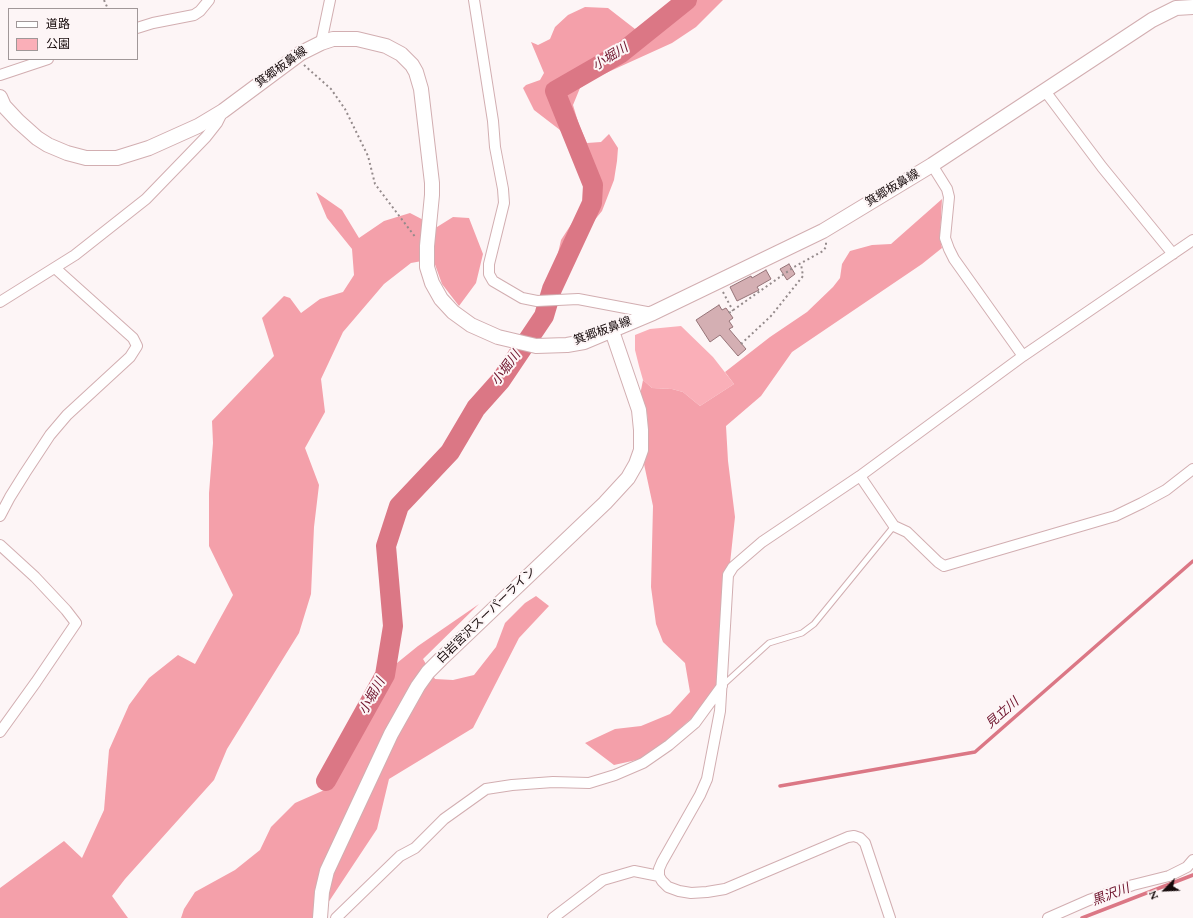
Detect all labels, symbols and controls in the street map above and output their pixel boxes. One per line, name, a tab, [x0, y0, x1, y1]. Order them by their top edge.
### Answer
legend	[8, 8, 138, 60]
text: 道路	[46, 15, 70, 34]
text: 公園	[46, 35, 70, 54]
water label: 小堀川	[590, 41, 632, 75]
street label: 箕郷板鼻線	[253, 45, 311, 91]
street label: 箕郷板鼻線	[864, 167, 922, 211]
street label: 箕郷板鼻線	[572, 315, 634, 349]
water label: 小堀川	[489, 349, 525, 389]
street label: 白岩宮沢スーパーライン	[435, 565, 539, 667]
water label: 小堀川	[357, 676, 389, 718]
water label: 見立川	[983, 695, 1023, 733]
north arrow	[1145, 870, 1185, 910]
water label: 黒沢川	[1090, 882, 1132, 910]
text: N	[1144, 888, 1163, 903]

